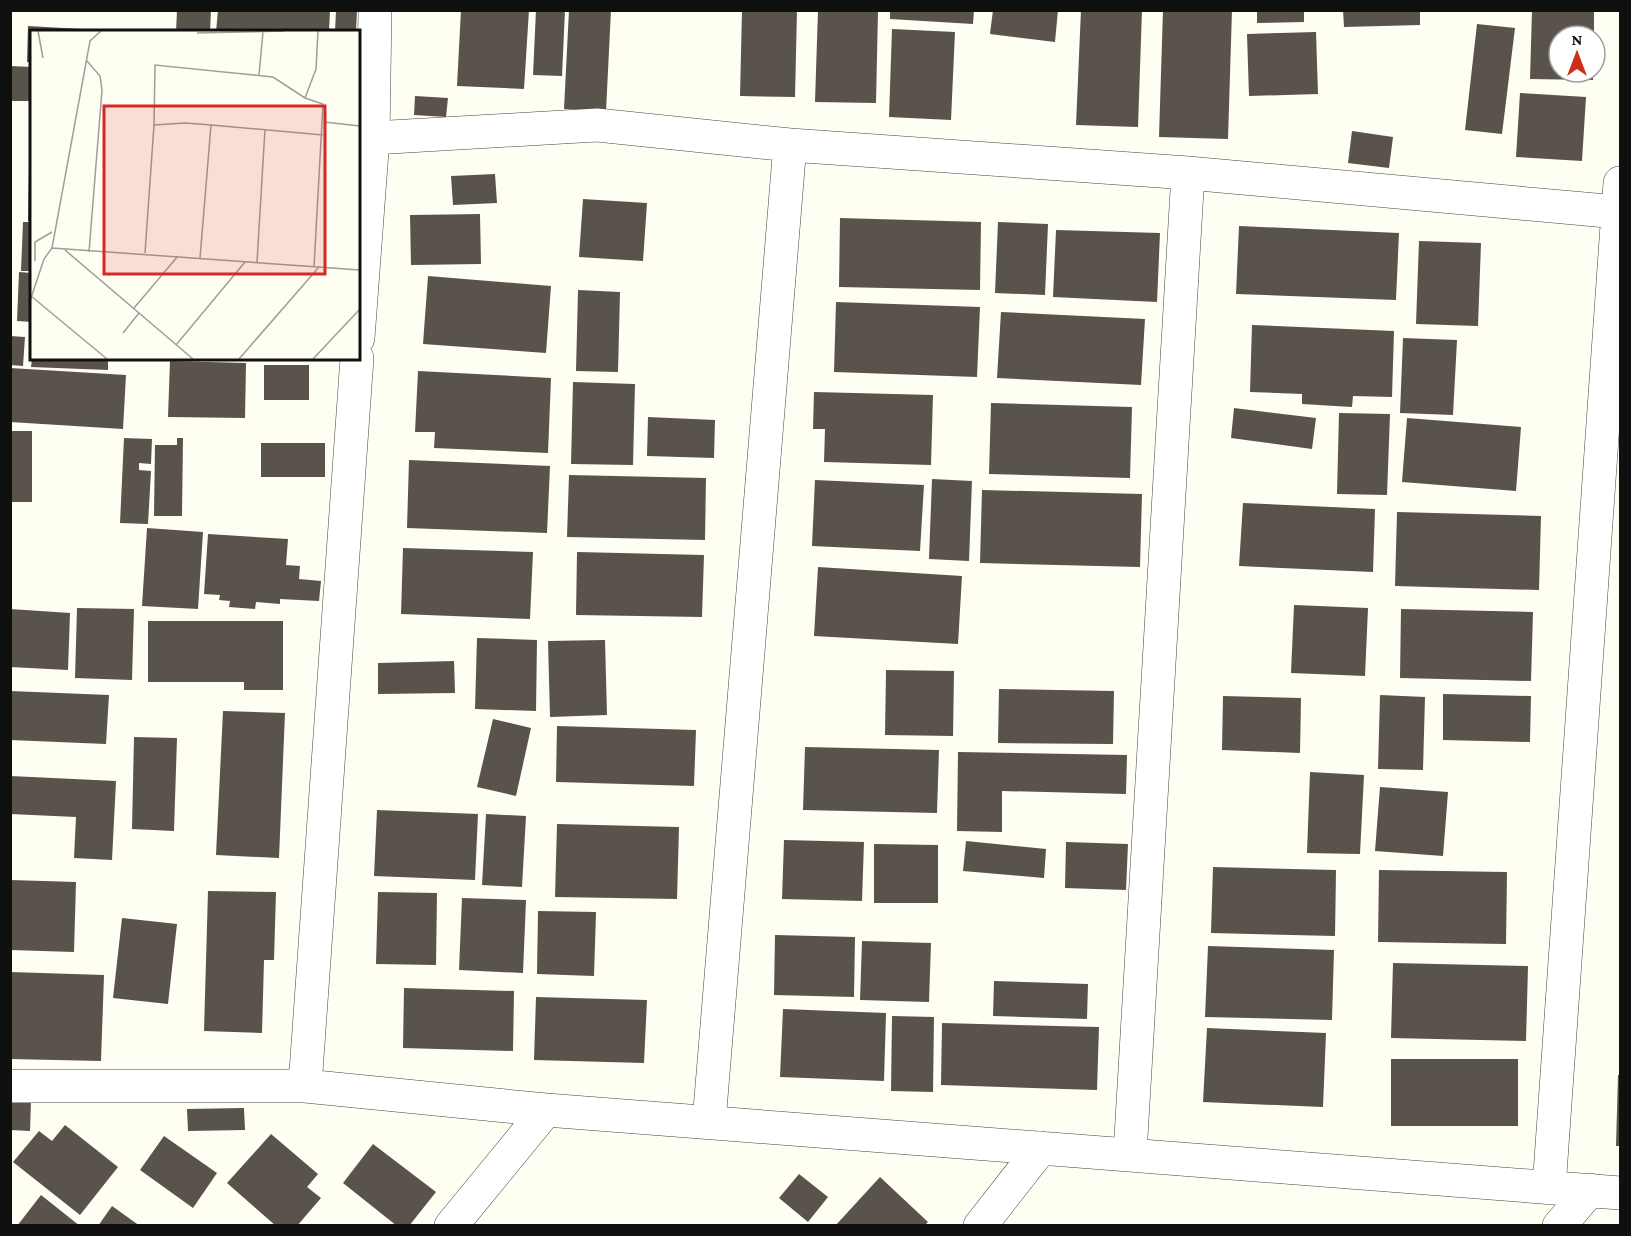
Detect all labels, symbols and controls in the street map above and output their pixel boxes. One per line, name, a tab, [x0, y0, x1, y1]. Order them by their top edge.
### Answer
north arrow	[1547, 24, 1607, 84]
inset map	[30, 30, 360, 360]
text: N	[1572, 31, 1583, 48]

